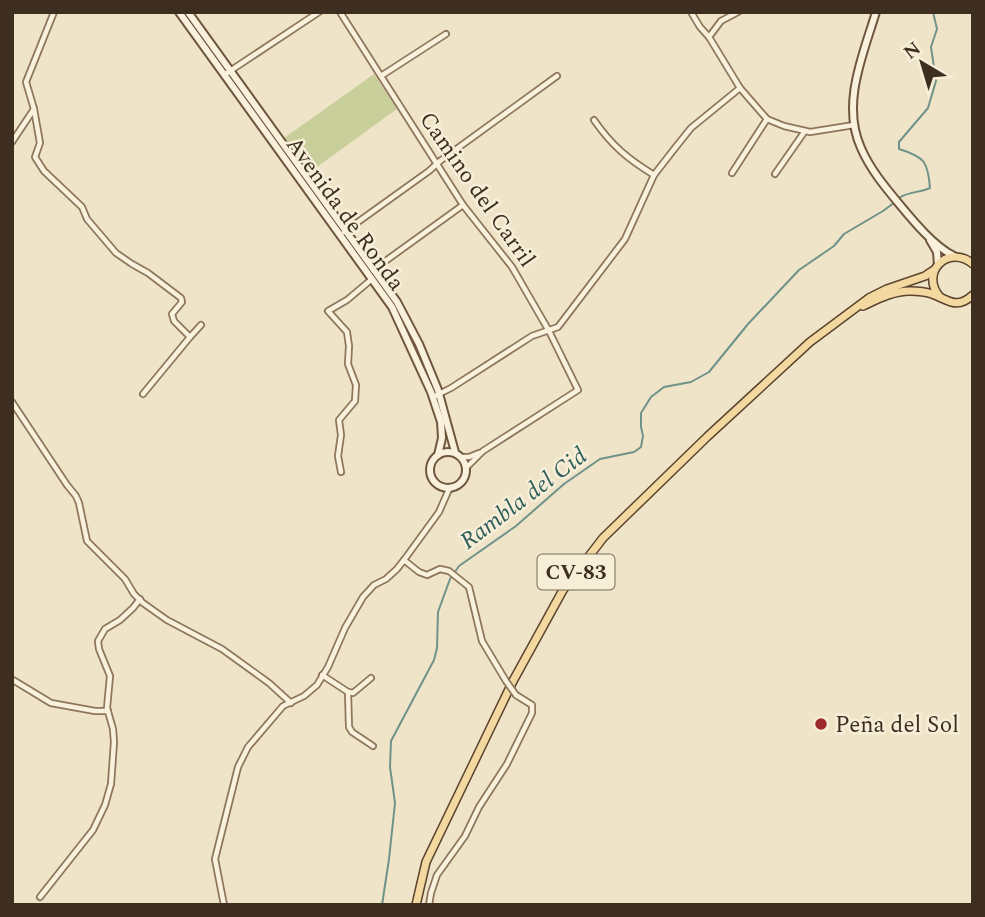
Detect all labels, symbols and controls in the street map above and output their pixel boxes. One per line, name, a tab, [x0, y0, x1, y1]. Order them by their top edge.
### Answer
north arrow	[887, 28, 957, 98]
text: N	[897, 35, 927, 67]
street label: Camino del Carril	[410, 105, 544, 275]
street label: Avenida de Ronda	[277, 129, 413, 298]
water label: Rambla del Cid	[452, 439, 595, 559]
road number: CV-83	[538, 554, 614, 590]
place label: Peña del Sol	[835, 708, 959, 743]
marker: Peña del Sol	[813, 716, 829, 732]

